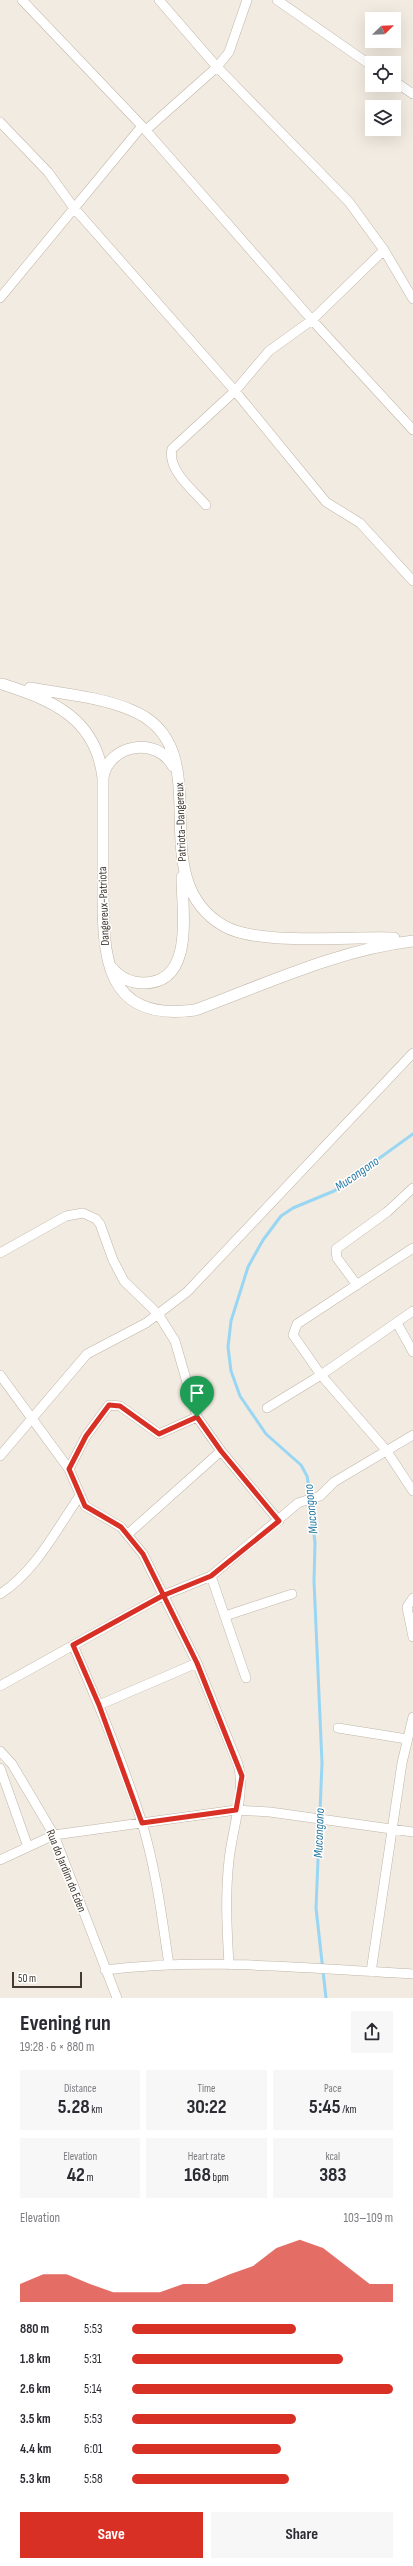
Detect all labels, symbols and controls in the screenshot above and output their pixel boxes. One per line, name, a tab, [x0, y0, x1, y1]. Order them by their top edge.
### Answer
north arrow	[365, 12, 401, 48]
map controls	[365, 12, 401, 136]
button: locate	[365, 56, 401, 92]
button: layers	[365, 100, 401, 136]
street label: Patriota-Dangereux	[172, 782, 190, 862]
street label: Dangereux-Patriota	[95, 866, 113, 946]
water label: Mucongono	[332, 1153, 383, 1195]
pin	[180, 1376, 214, 1417]
icon: arrive	[186, 1382, 208, 1404]
water label: Mucongono	[300, 1483, 322, 1535]
water label: Mucongono	[310, 1807, 328, 1858]
street label: Rua do Jardim do Eden	[43, 1827, 89, 1915]
scale bar	[12, 1970, 82, 1989]
text: 50 m	[18, 1972, 36, 1985]
text: Evening run	[20, 2010, 111, 2037]
button: share	[351, 2011, 393, 2053]
text: 19:28 · 6 × 880 m	[20, 2039, 94, 2055]
text: Distance	[64, 2082, 96, 2095]
text: Time	[197, 2082, 215, 2095]
text: Pace	[324, 2082, 342, 2095]
text: 5.28	[58, 2095, 90, 2119]
text: 30:22	[186, 2095, 227, 2119]
text: 5:45	[309, 2095, 340, 2119]
text: km	[90, 2103, 103, 2116]
text: /km	[340, 2103, 357, 2116]
text: Elevation	[63, 2150, 97, 2163]
text: Heart rate	[188, 2150, 225, 2163]
text: kcal	[326, 2150, 340, 2163]
text: 42	[67, 2163, 85, 2187]
text: 168	[184, 2163, 211, 2187]
text: 383	[319, 2163, 347, 2187]
text: m	[85, 2171, 94, 2184]
text: bpm	[211, 2171, 229, 2184]
text: Elevation	[20, 2210, 60, 2226]
text: 103–109 m	[343, 2210, 393, 2226]
text: 880 m	[20, 2321, 49, 2337]
text: 5:53	[84, 2321, 102, 2337]
text: 1.8 km	[20, 2351, 51, 2367]
text: 5:31	[84, 2351, 102, 2367]
text: 2.6 km	[20, 2381, 51, 2397]
text: 5:14	[84, 2381, 102, 2397]
text: 3.5 km	[20, 2411, 51, 2427]
text: 5:53	[84, 2411, 102, 2427]
text: 4.4 km	[20, 2441, 51, 2457]
text: 6:01	[84, 2441, 103, 2457]
text: 5.3 km	[20, 2471, 51, 2487]
text: 5:58	[84, 2471, 103, 2487]
button: Save	[20, 2512, 203, 2558]
button: Share	[211, 2512, 393, 2558]

